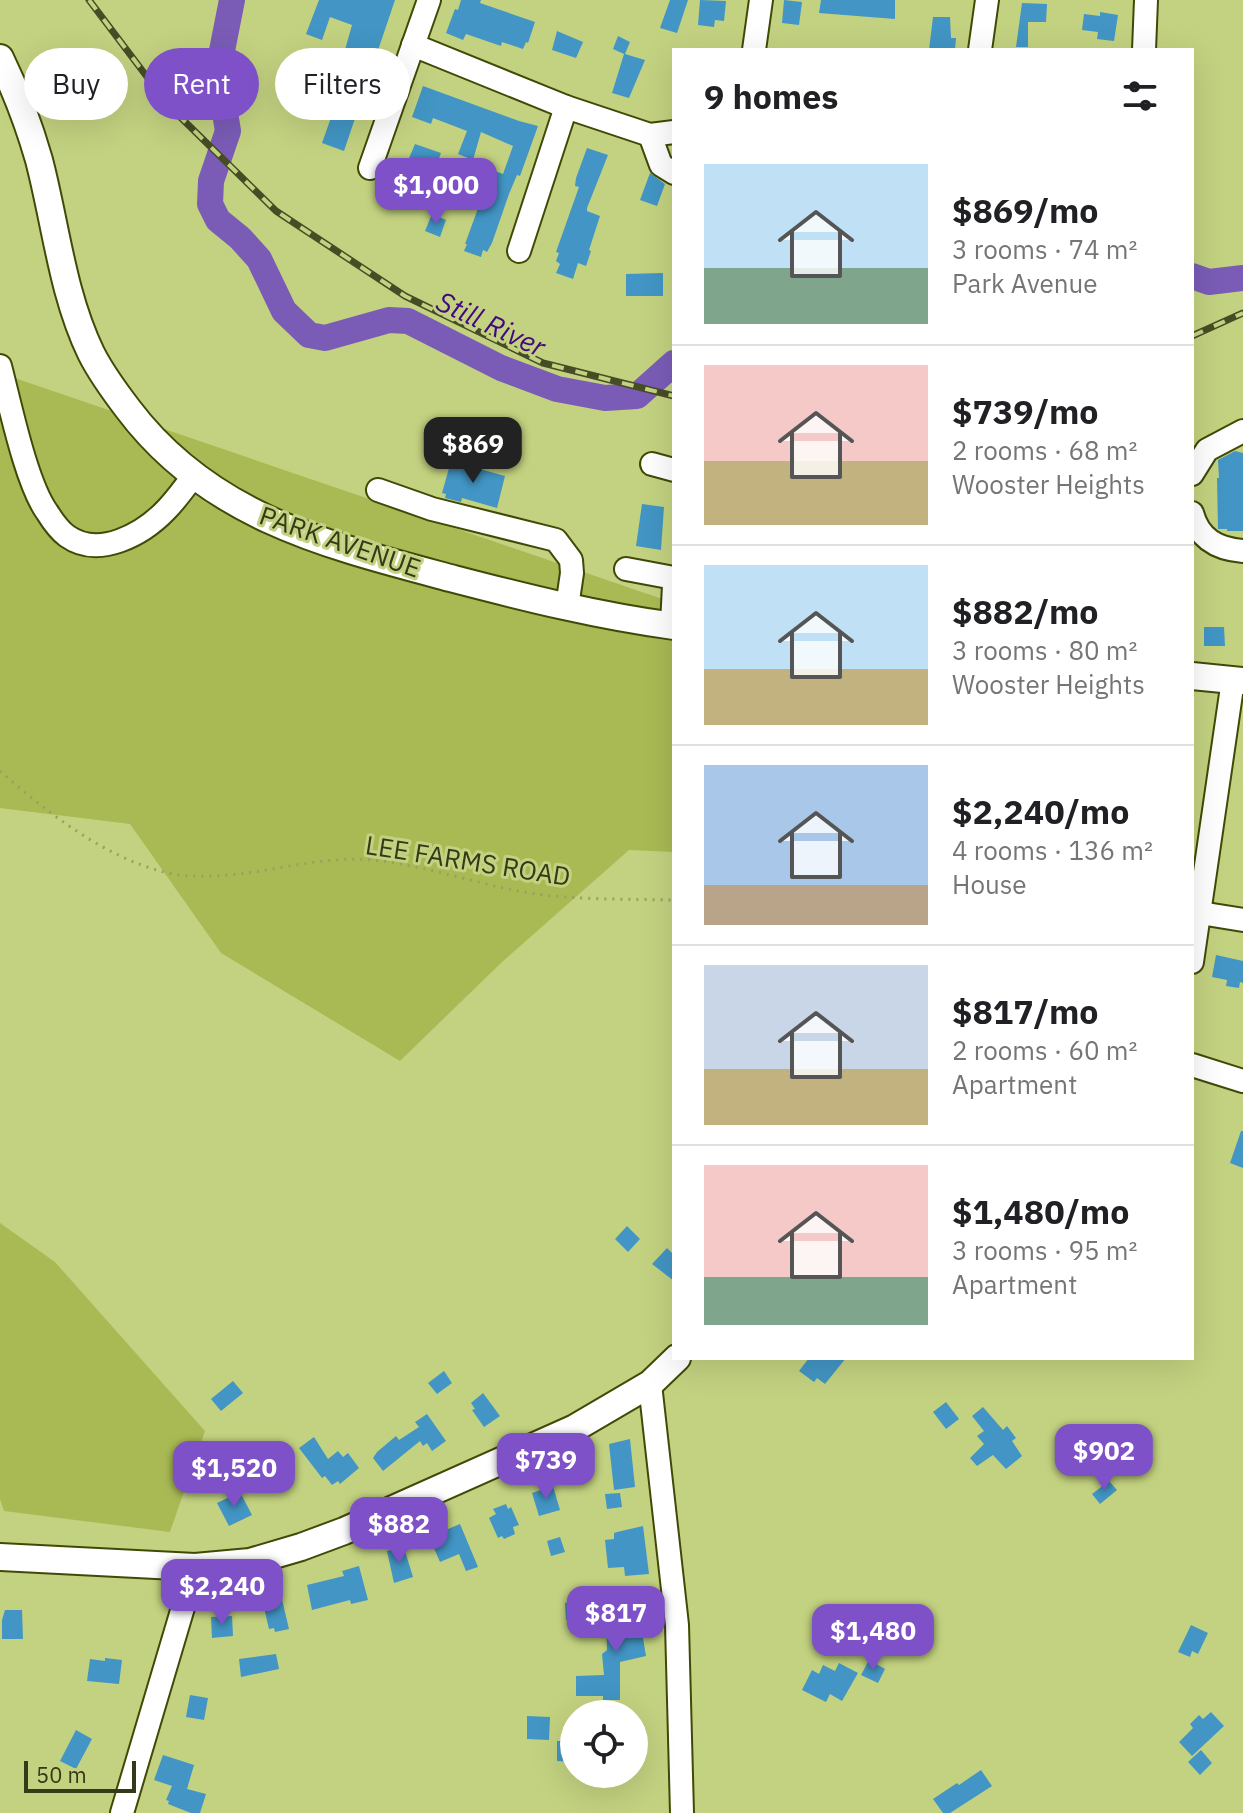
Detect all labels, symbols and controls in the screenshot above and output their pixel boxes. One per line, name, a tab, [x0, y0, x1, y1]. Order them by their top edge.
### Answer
chip: Buy	[24, 48, 128, 120]
chip: Rent	[144, 48, 259, 120]
chip: Filters	[275, 48, 410, 120]
text: 9 homes	[704, 74, 839, 118]
icon: filters	[1118, 74, 1162, 118]
pin: $1,000	[371, 158, 501, 226]
text: $1,000	[393, 167, 479, 201]
text: $869/mo	[952, 188, 1099, 232]
icon: home	[768, 196, 864, 292]
text: 3 rooms · 74 m²	[952, 232, 1137, 266]
text: Park Avenue	[952, 266, 1098, 300]
water label: Still River	[431, 282, 553, 365]
text: $739/mo	[952, 389, 1099, 433]
icon: home	[768, 397, 864, 493]
pin: $869	[426, 417, 520, 485]
text: $869	[442, 426, 504, 460]
text: 2 rooms · 68 m²	[952, 433, 1137, 467]
text: Wooster Heights	[952, 467, 1145, 501]
street label: PARK AVENUE	[255, 498, 425, 585]
text: $882/mo	[952, 589, 1099, 633]
icon: home	[768, 597, 864, 693]
text: 3 rooms · 80 m²	[952, 633, 1137, 667]
text: Wooster Heights	[952, 667, 1145, 701]
text: $2,240/mo	[952, 789, 1129, 833]
icon: home	[768, 797, 864, 893]
street label: LEE FARMS ROAD	[363, 827, 573, 893]
text: 4 rooms · 136 m²	[952, 833, 1153, 867]
text: House	[952, 867, 1027, 901]
text: $817/mo	[952, 989, 1099, 1033]
icon: home	[768, 997, 864, 1093]
text: 2 rooms · 60 m²	[952, 1033, 1137, 1067]
text: Apartment	[952, 1067, 1077, 1101]
text: $1,480/mo	[952, 1189, 1129, 1233]
icon: home	[768, 1197, 864, 1293]
text: 3 rooms · 95 m²	[952, 1233, 1137, 1267]
text: Apartment	[952, 1267, 1077, 1301]
pin: $902	[1057, 1424, 1151, 1492]
pin: $739	[499, 1433, 593, 1501]
text: $902	[1073, 1433, 1135, 1467]
pin: $1,520	[169, 1441, 299, 1509]
text: $739	[515, 1442, 577, 1476]
text: $1,520	[191, 1450, 277, 1484]
pin: $882	[352, 1497, 446, 1565]
text: $882	[368, 1506, 430, 1540]
pin: $2,240	[157, 1559, 287, 1627]
text: $2,240	[179, 1568, 265, 1602]
pin: $817	[569, 1586, 663, 1654]
text: $817	[585, 1595, 647, 1629]
pin: $1,480	[808, 1604, 938, 1672]
text: $1,480	[830, 1613, 916, 1647]
map controls	[560, 1700, 648, 1788]
button: locate	[560, 1700, 648, 1788]
scale bar	[24, 1757, 136, 1793]
text: 50 m	[36, 1760, 87, 1789]

